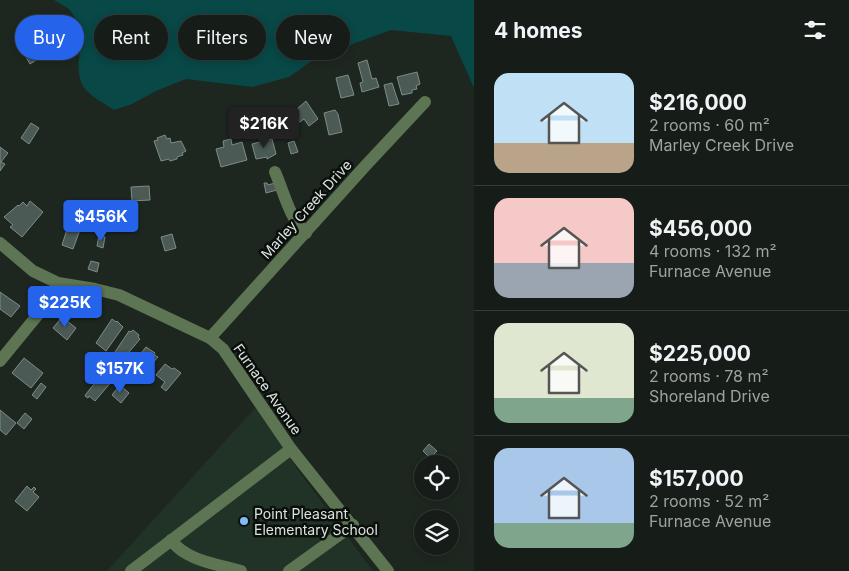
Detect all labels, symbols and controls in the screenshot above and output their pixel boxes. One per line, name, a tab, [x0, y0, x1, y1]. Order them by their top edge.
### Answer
chip: Buy	[15, 15, 84, 60]
chip: Rent	[94, 15, 168, 60]
chip: Filters	[178, 15, 266, 60]
chip: New	[276, 15, 350, 60]
icon: filters	[801, 16, 829, 44]
text: 4 homes	[494, 18, 583, 43]
text: $216,000	[649, 90, 747, 115]
icon: home	[534, 93, 594, 153]
pin: $216K	[229, 106, 299, 149]
text: $216K	[239, 113, 289, 133]
text: 2 rooms · 60 m²	[649, 115, 770, 135]
text: Marley Creek Drive	[649, 135, 794, 155]
street label: Marley Creek Drive	[257, 156, 355, 262]
pin: $456K	[66, 200, 136, 242]
text: $456K	[74, 206, 128, 226]
text: $456,000	[649, 216, 752, 241]
icon: home	[534, 218, 594, 278]
text: 4 rooms · 132 m²	[649, 241, 777, 261]
text: Furnace Avenue	[649, 261, 771, 281]
pin: $225K	[30, 286, 100, 328]
text: $225K	[39, 292, 91, 312]
street label: Furnace Avenue	[230, 340, 306, 438]
text: $225,000	[649, 341, 751, 366]
icon: home	[534, 343, 594, 403]
pin: $157K	[85, 352, 155, 394]
text: $157K	[96, 358, 144, 378]
text: 2 rooms · 78 m²	[649, 366, 769, 386]
text: Shoreland Drive	[649, 386, 770, 406]
map controls	[414, 455, 459, 555]
button: locate	[414, 455, 459, 500]
text: $157,000	[649, 466, 744, 491]
icon: home	[534, 468, 594, 528]
text: 2 rooms · 52 m²	[649, 491, 769, 511]
place label: Point Pleasant Elementary School	[254, 505, 378, 538]
button: layers	[414, 510, 459, 555]
text: Furnace Avenue	[649, 511, 771, 531]
marker: Point Pleasant Elementary School	[238, 515, 250, 527]

